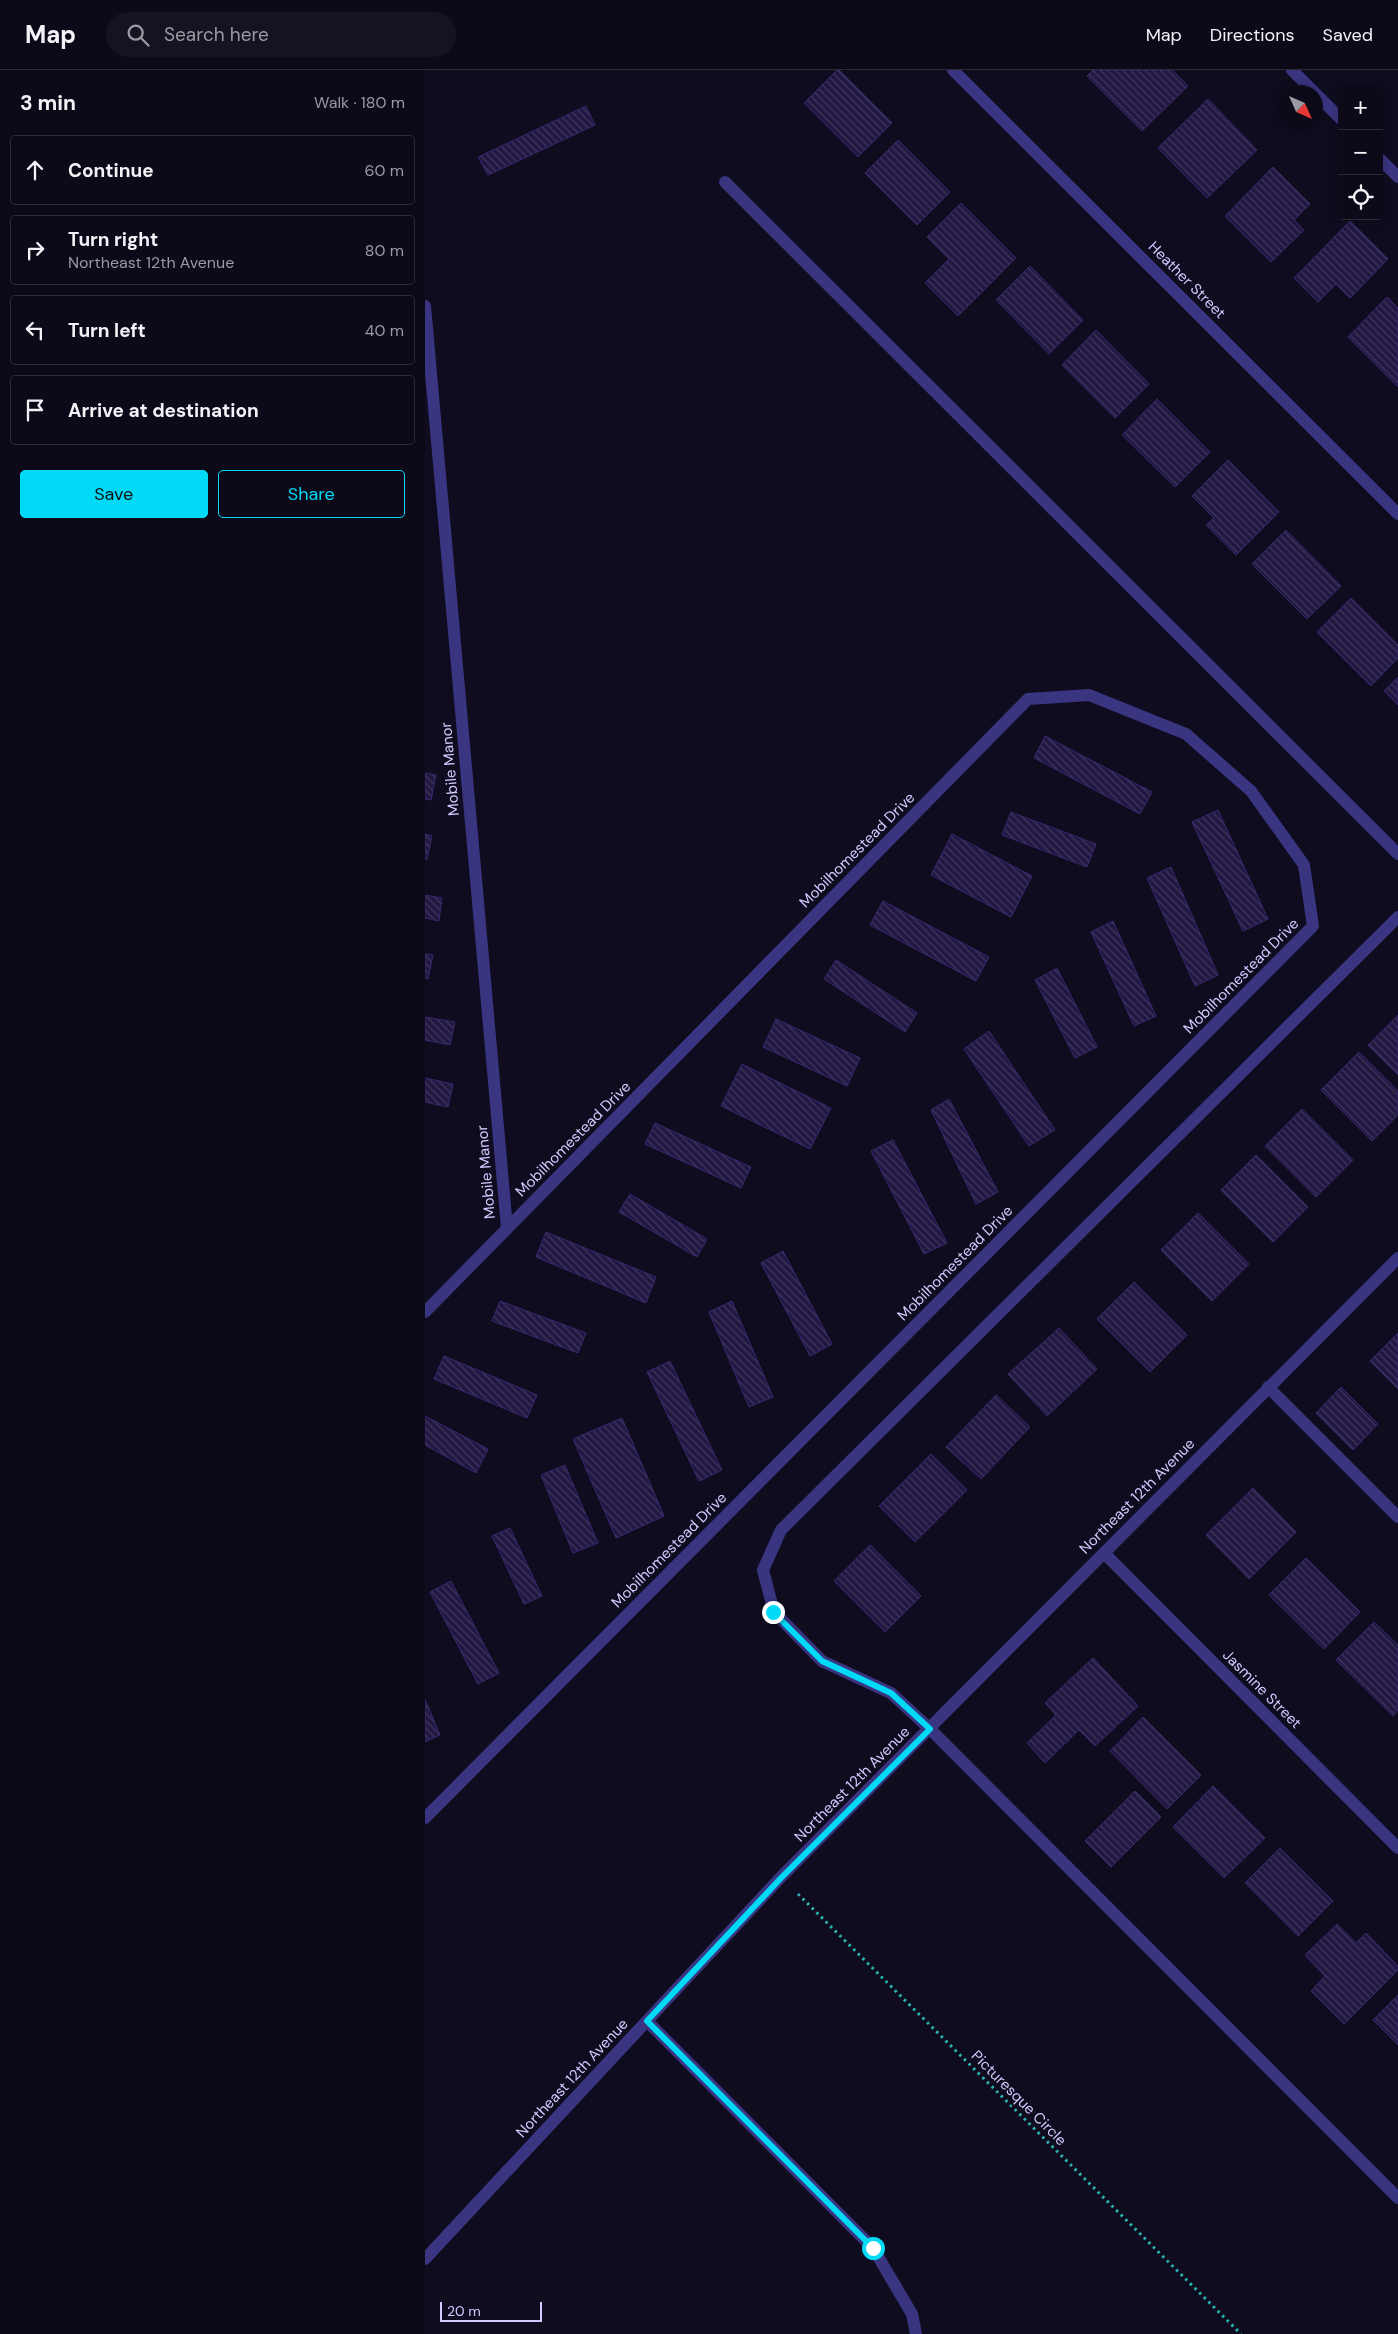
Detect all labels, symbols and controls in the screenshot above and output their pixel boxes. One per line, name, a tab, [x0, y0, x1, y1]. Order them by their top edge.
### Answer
search box	[106, 12, 456, 57]
text: Map	[25, 19, 76, 50]
icon: search	[124, 21, 152, 49]
text: Search here	[164, 22, 269, 47]
text: Map	[1146, 23, 1182, 47]
text: Directions	[1210, 23, 1295, 47]
text: Saved	[1323, 23, 1373, 47]
north arrow	[1278, 85, 1323, 130]
map controls	[1338, 85, 1383, 220]
button: +	[1338, 85, 1383, 130]
text: 3 min	[20, 89, 76, 117]
text: Walk · 180 m	[314, 92, 405, 113]
button: −	[1338, 130, 1383, 175]
icon: ahead	[21, 156, 49, 184]
text: Continue	[68, 158, 154, 183]
text: 60 m	[364, 160, 404, 181]
button: locate	[1338, 175, 1383, 220]
text: Turn right	[68, 227, 158, 252]
icon: right	[21, 236, 49, 264]
street label: Heather Street	[1144, 237, 1230, 323]
text: 80 m	[365, 240, 404, 261]
text: Northeast 12th Avenue	[68, 252, 234, 273]
icon: left	[21, 316, 49, 344]
text: Turn left	[68, 318, 146, 343]
text: 40 m	[365, 320, 404, 341]
icon: arrive	[21, 396, 49, 424]
text: Arrive at destination	[68, 398, 259, 423]
button: Save	[20, 470, 208, 518]
button: Share	[218, 470, 405, 518]
street label: Mobile Manor	[436, 721, 464, 817]
street label: Mobilhomestead Drive	[795, 788, 919, 912]
street label: Mobilhomestead Drive	[1179, 914, 1303, 1038]
street label: Mobilhomestead Drive	[511, 1077, 635, 1201]
street label: Mobile Manor	[472, 1124, 500, 1220]
street label: Mobilhomestead Drive	[893, 1201, 1017, 1325]
street label: Northeast 12th Avenue	[1075, 1434, 1199, 1558]
street label: Mobilhomestead Drive	[607, 1488, 731, 1612]
route end	[762, 1601, 785, 1624]
street label: Jasmine Street	[1218, 1645, 1306, 1733]
street label: Northeast 12th Avenue	[790, 1722, 914, 1846]
street label: Northeast 12th Avenue	[512, 2014, 632, 2142]
street label: Picturesque Circle	[967, 2046, 1071, 2150]
route start	[862, 2237, 885, 2260]
scale bar	[440, 2299, 543, 2322]
text: 20 m	[447, 2302, 481, 2320]

